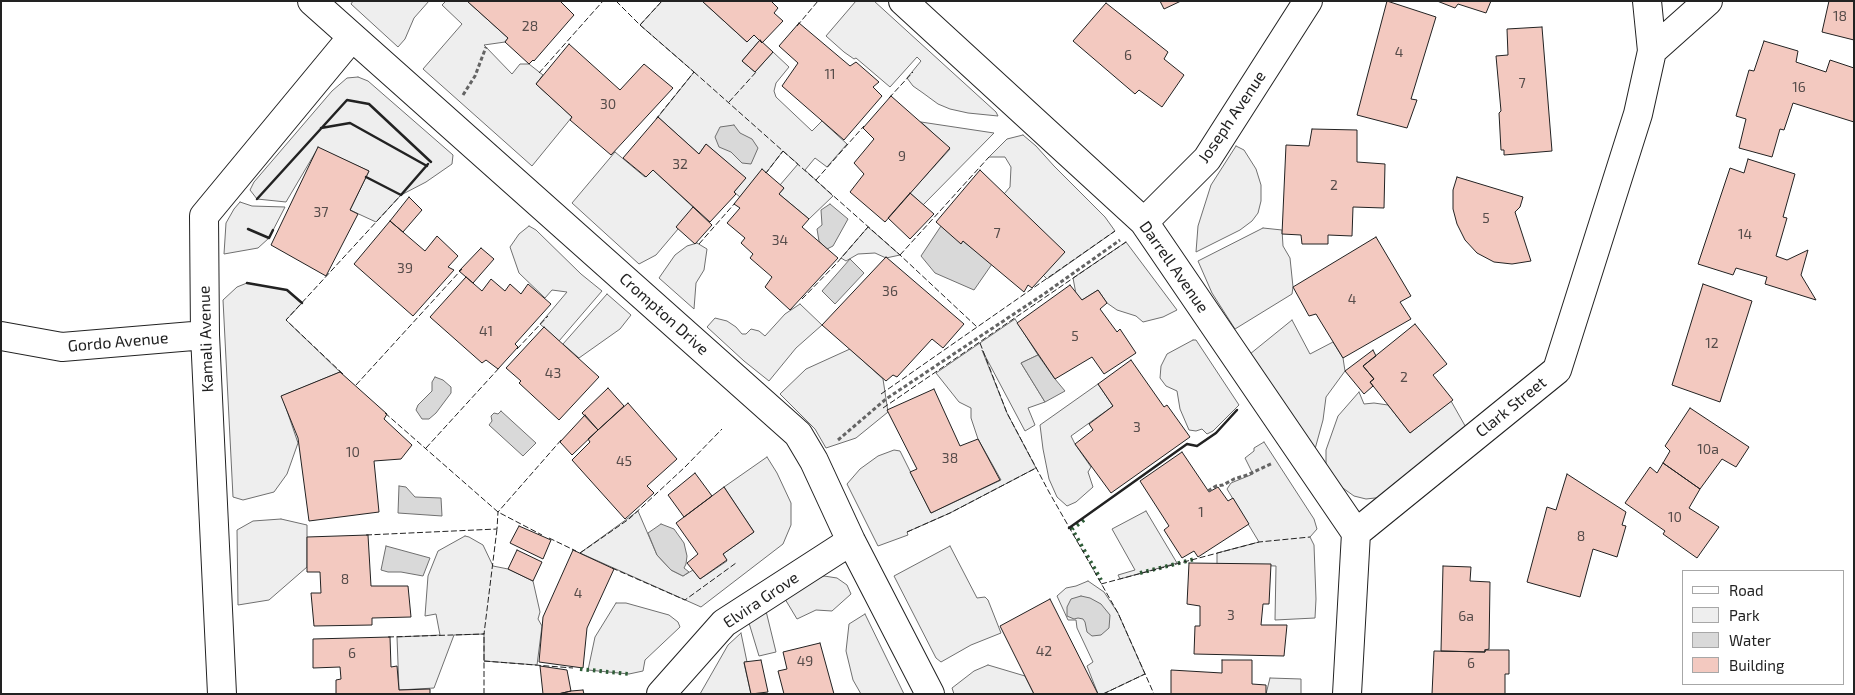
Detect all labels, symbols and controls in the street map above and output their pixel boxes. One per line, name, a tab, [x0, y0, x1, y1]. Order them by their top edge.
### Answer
house number: 18	[1833, 8, 1847, 24]
house number: 28	[522, 18, 538, 34]
house number: 4	[1395, 44, 1403, 60]
house number: 6	[1124, 47, 1132, 63]
house number: 11	[824, 66, 836, 82]
street label: Joseph Avenue	[1194, 67, 1270, 167]
house number: 7	[1518, 75, 1526, 91]
house number: 16	[1792, 79, 1806, 95]
house number: 30	[600, 96, 616, 112]
house number: 9	[898, 148, 906, 164]
house number: 32	[672, 156, 688, 172]
house number: 2	[1330, 177, 1338, 193]
house number: 37	[314, 204, 328, 220]
house number: 5	[1482, 210, 1490, 226]
street label: Darrell Avenue	[1135, 218, 1213, 316]
house number: 7	[993, 225, 1001, 241]
house number: 14	[1738, 226, 1752, 242]
house number: 34	[772, 232, 788, 248]
house number: 39	[397, 260, 413, 276]
street label: Crompton Drive	[615, 269, 713, 359]
house number: 36	[882, 283, 898, 299]
street label: Kamali Avenue	[195, 285, 217, 393]
house number: 4	[1348, 291, 1356, 307]
house number: 41	[479, 323, 493, 339]
street label: Gordo Avenue	[67, 328, 169, 356]
house number: 5	[1071, 328, 1079, 344]
house number: 12	[1705, 335, 1719, 351]
house number: 43	[545, 365, 561, 381]
house number: 2	[1400, 369, 1408, 385]
street label: Clark Street	[1472, 373, 1550, 441]
house number: 3	[1133, 419, 1141, 435]
house number: 10a	[1697, 441, 1719, 457]
house number: 10	[346, 444, 360, 460]
house number: 38	[942, 450, 958, 466]
house number: 45	[616, 453, 632, 469]
house number: 1	[1198, 504, 1204, 520]
house number: 10	[1668, 509, 1682, 525]
house number: 8	[1577, 528, 1585, 544]
street label: Elvira Grove	[720, 568, 802, 632]
legend	[1682, 570, 1845, 685]
house number: 8	[341, 571, 349, 587]
text: Road	[1729, 581, 1764, 599]
house number: 4	[574, 585, 582, 601]
text: Park	[1729, 606, 1760, 624]
house number: 3	[1227, 607, 1235, 623]
house number: 6a	[1458, 608, 1474, 624]
text: Water	[1729, 631, 1771, 649]
house number: 42	[1036, 643, 1052, 659]
house number: 6	[348, 645, 356, 661]
house number: 49	[797, 653, 813, 669]
house number: 6	[1467, 655, 1475, 671]
text: Building	[1729, 656, 1784, 674]

